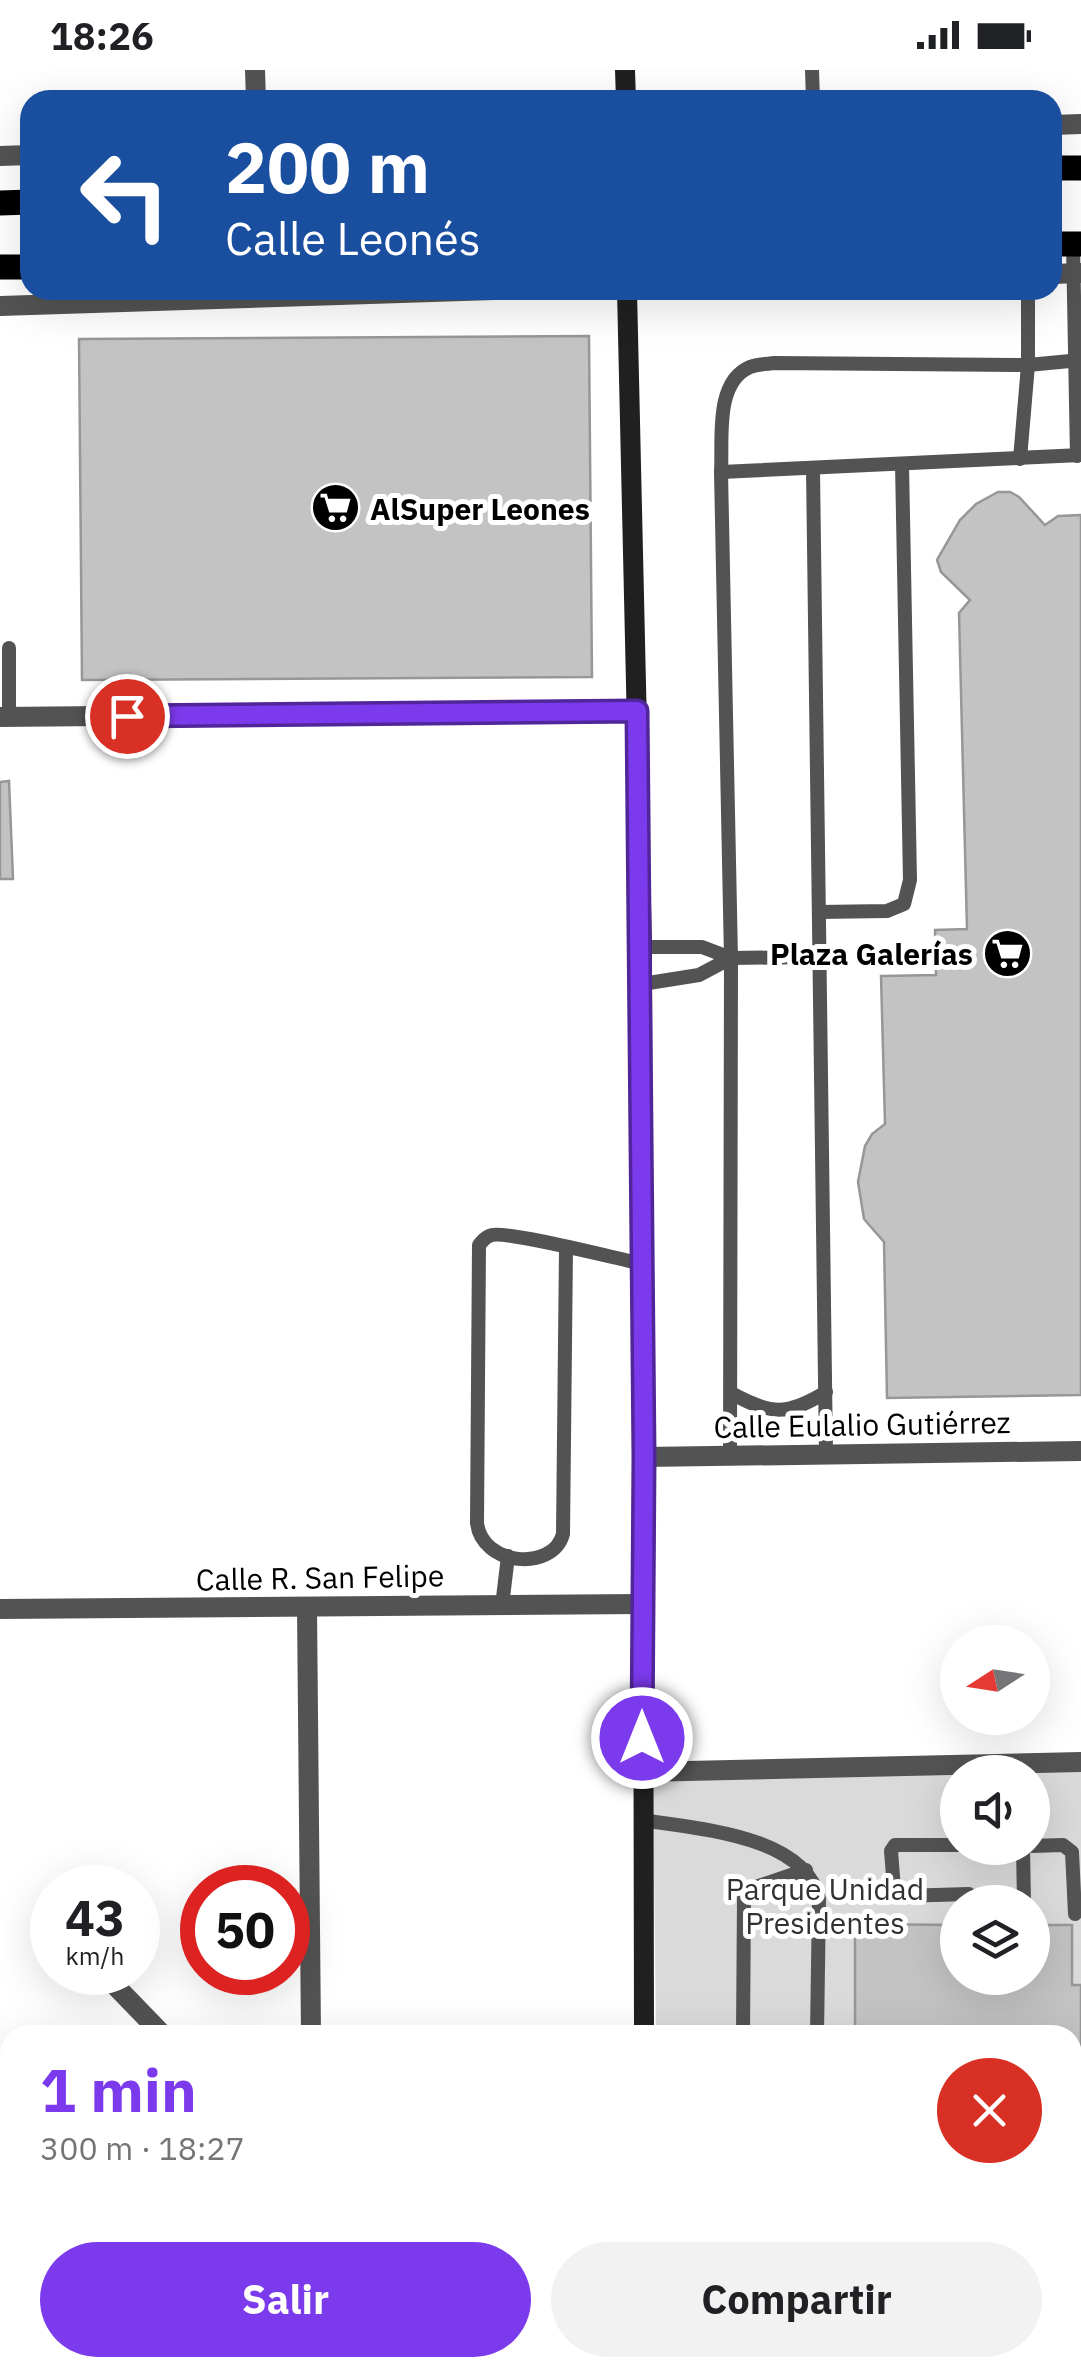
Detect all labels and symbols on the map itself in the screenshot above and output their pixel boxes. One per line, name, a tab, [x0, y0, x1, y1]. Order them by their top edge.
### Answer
supermarket icon: AlSuper Leones	[309, 482, 361, 534]
place label: AlSuper Leones	[370, 489, 590, 528]
pin	[85, 674, 170, 759]
supermarket icon: Plaza Galerías	[982, 927, 1034, 979]
place label: Plaza Galerías	[770, 934, 973, 973]
street label: Calle Eulalio Gutiérrez	[713, 1402, 1011, 1446]
street label: Calle R. San Felipe	[195, 1555, 445, 1599]
north arrow	[940, 1625, 1050, 1735]
position arrow	[590, 1686, 694, 1790]
speed limit sign: 50	[180, 1865, 310, 1995]
park label: Parque Unidad Presidentes	[726, 1869, 924, 1942]

